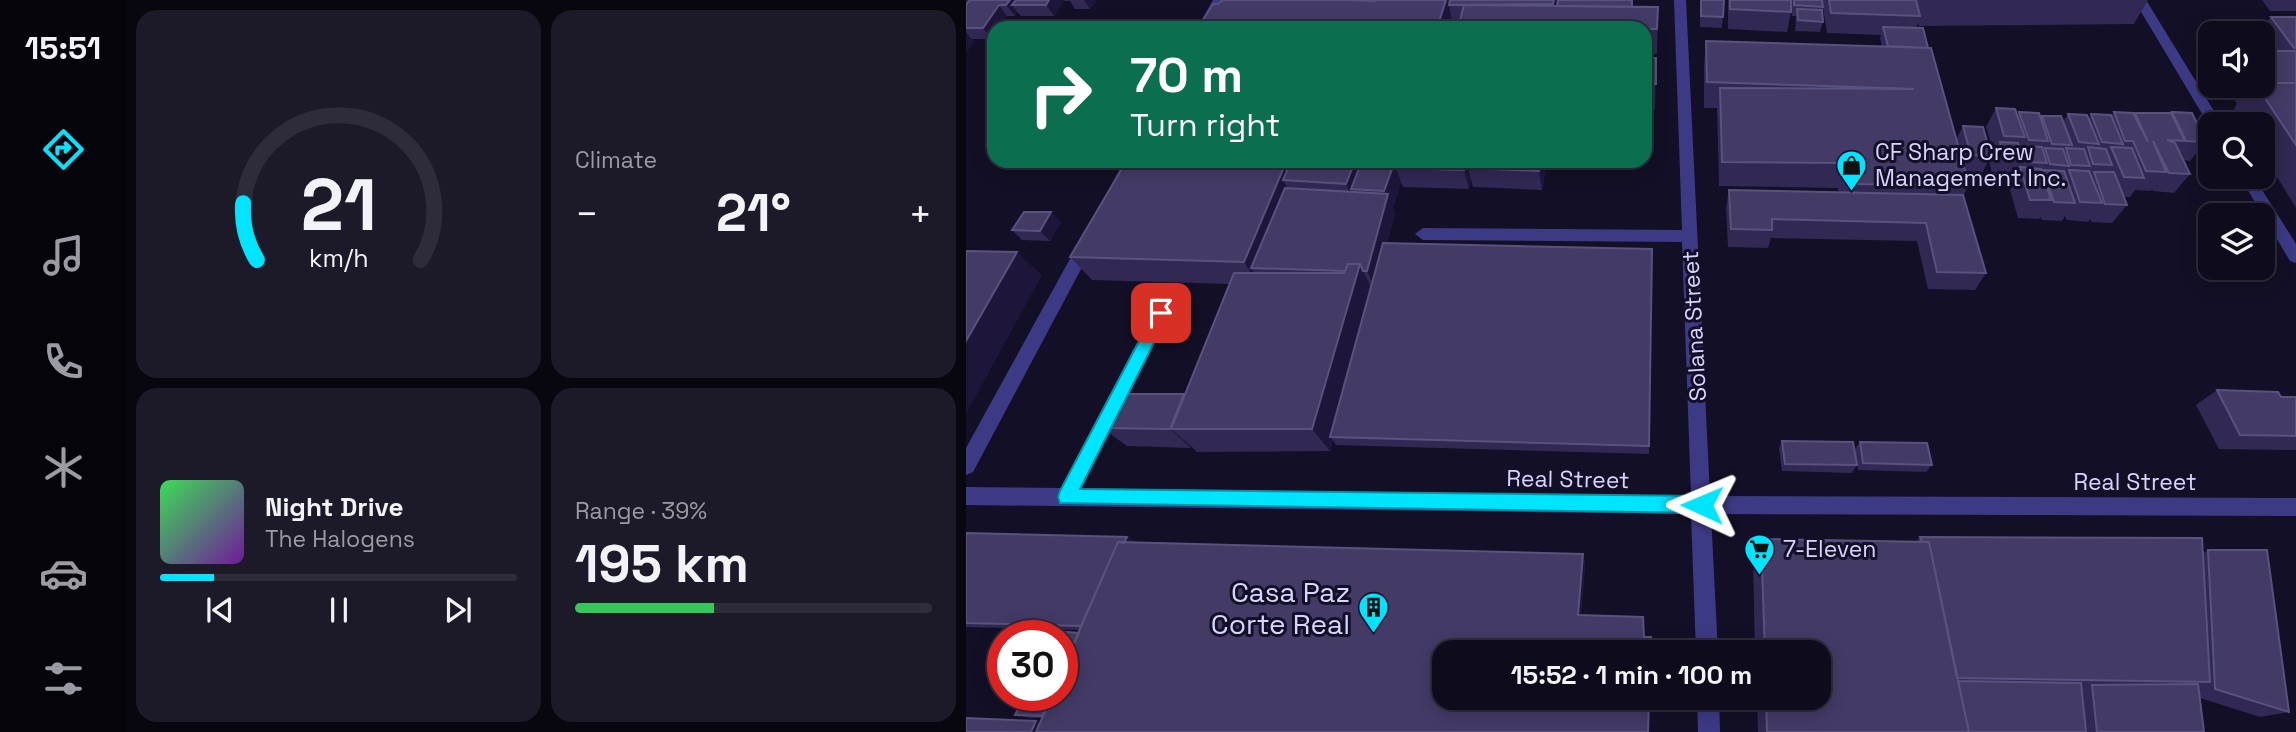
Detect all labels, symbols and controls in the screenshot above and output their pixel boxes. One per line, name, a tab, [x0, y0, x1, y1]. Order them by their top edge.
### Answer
map controls	[2198, 21, 2275, 280]
button: sound	[2198, 21, 2275, 98]
text: 15:51	[25, 28, 101, 68]
text: 70 m	[1130, 44, 1243, 106]
icon: right	[1015, 49, 1106, 140]
text: Turn right	[1130, 105, 1280, 145]
button: search	[2198, 112, 2275, 189]
icon: directions	[39, 125, 88, 174]
place label: CF Sharp Crew Management Inc.	[1875, 137, 2066, 193]
text: Climate	[575, 145, 657, 175]
shop icon: CF Sharp Crew Management Inc.	[1835, 148, 1869, 192]
text: 21	[300, 158, 377, 251]
text: 21°	[716, 180, 791, 246]
text: −	[575, 190, 599, 238]
text: +	[908, 190, 932, 238]
button: layers	[2198, 203, 2275, 280]
icon: music	[39, 231, 88, 280]
text: km/h	[309, 242, 368, 274]
street label: Solana Street	[1675, 250, 1713, 402]
pin	[1131, 283, 1191, 343]
icon: arrive	[1142, 294, 1180, 332]
icon: phone	[39, 337, 88, 386]
icon: climate	[39, 443, 88, 492]
street label: Real Street	[1506, 463, 1630, 495]
street label: Real Street	[2073, 467, 2197, 497]
position arrow	[1665, 468, 1739, 542]
text: Night Drive	[265, 490, 403, 524]
text: Range · 39%	[575, 496, 707, 526]
text: The Halogens	[265, 524, 415, 554]
text: 195 km	[575, 531, 749, 597]
supermarket icon: 7-Eleven	[1743, 532, 1777, 576]
place label: 7-Eleven	[1783, 534, 1876, 564]
icon: car	[39, 549, 88, 598]
place label: Casa Paz Corte Real	[1211, 574, 1350, 642]
icon: previous	[201, 591, 239, 629]
icon: pause	[320, 591, 358, 629]
icon: next	[439, 591, 477, 629]
building icon: Casa Paz Corte Real	[1356, 591, 1390, 635]
speed limit sign: 30	[987, 620, 1078, 711]
icon: filters	[39, 654, 88, 703]
text: 15:52 · 1 min · 100 m	[1511, 658, 1752, 692]

